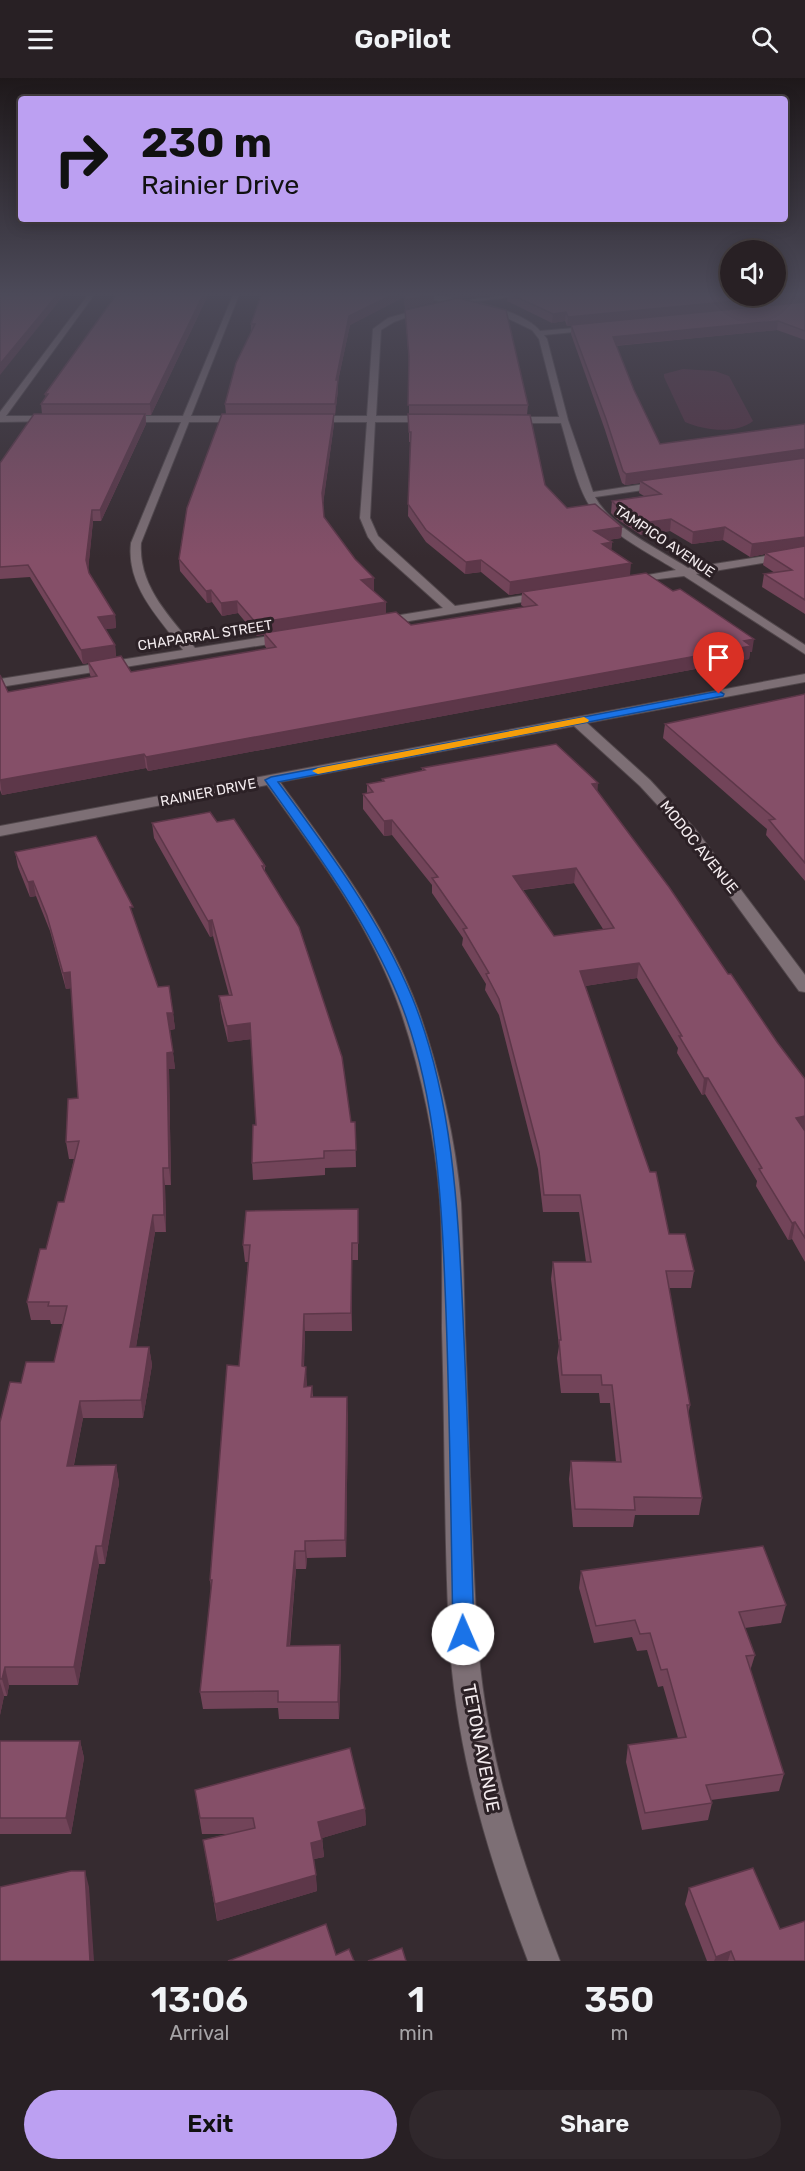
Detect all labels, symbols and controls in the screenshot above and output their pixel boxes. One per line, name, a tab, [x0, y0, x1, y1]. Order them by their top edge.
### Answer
icon: menu	[24, 23, 57, 56]
text: GoPilot	[354, 23, 451, 55]
icon: search	[748, 23, 781, 56]
text: 230 m	[141, 118, 272, 168]
icon: right	[42, 120, 120, 198]
text: Rainier Drive	[141, 169, 299, 201]
map controls	[720, 240, 786, 306]
button: sound	[720, 240, 786, 306]
street label: TAMPICO AVENUE	[612, 502, 718, 581]
street label: CHAPARRAL STREET	[137, 616, 274, 655]
pin	[693, 632, 744, 694]
icon: arrive	[702, 641, 735, 674]
street label: RAINIER DRIVE	[159, 775, 257, 810]
street label: MODOC AVENUE	[656, 797, 742, 897]
position arrow	[431, 1602, 495, 1666]
street label: TETON AVENUE	[458, 1682, 504, 1814]
text: 13:06	[151, 1978, 248, 2021]
text: 1	[408, 1978, 425, 2021]
text: 350	[584, 1978, 654, 2021]
text: Arrival	[169, 2021, 229, 2045]
text: min	[399, 2021, 434, 2045]
text: m	[610, 2021, 628, 2045]
button: Exit	[24, 2090, 397, 2159]
button: Share	[409, 2090, 781, 2159]

